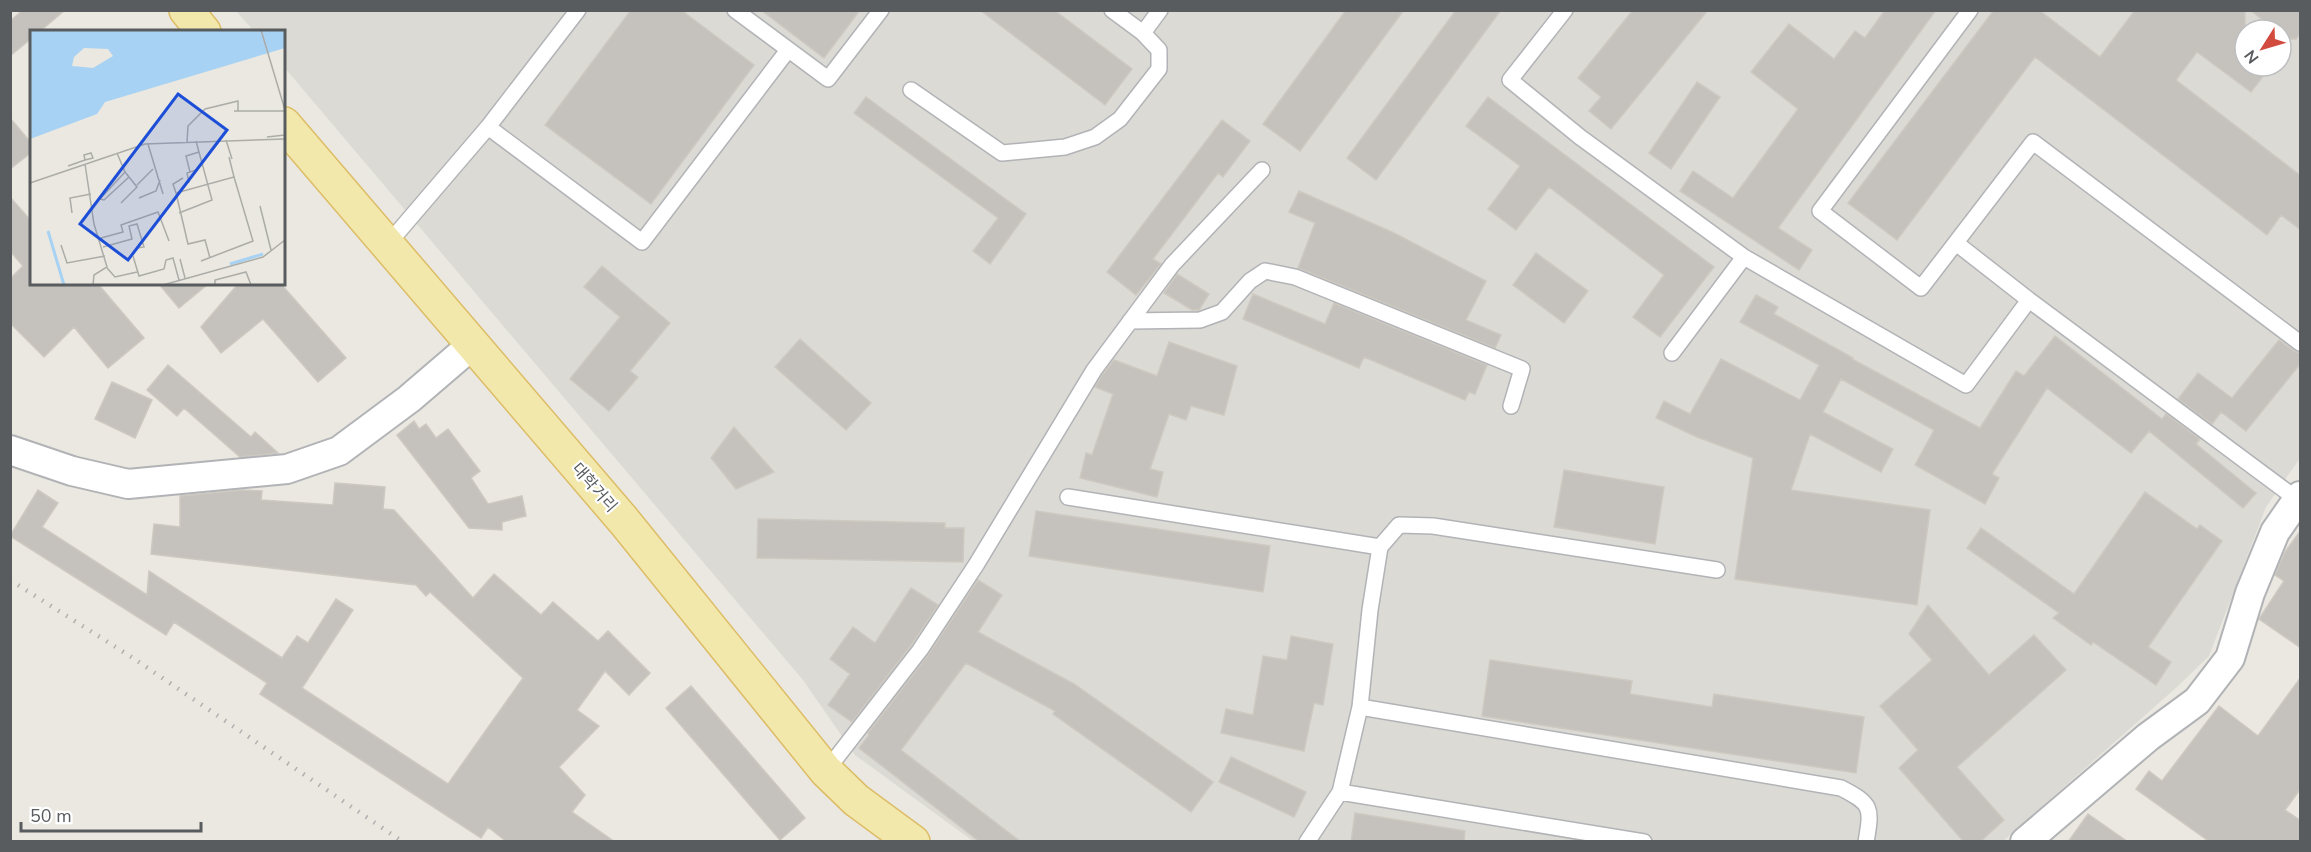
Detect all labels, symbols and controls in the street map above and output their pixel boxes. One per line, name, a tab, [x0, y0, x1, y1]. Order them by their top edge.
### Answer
north arrow	[2233, 18, 2293, 78]
inset map	[30, 30, 285, 285]
text: N	[2239, 45, 2264, 68]
street label: 대학거리	[567, 458, 622, 517]
scale bar	[21, 795, 201, 833]
text: 50 m	[30, 804, 72, 828]

